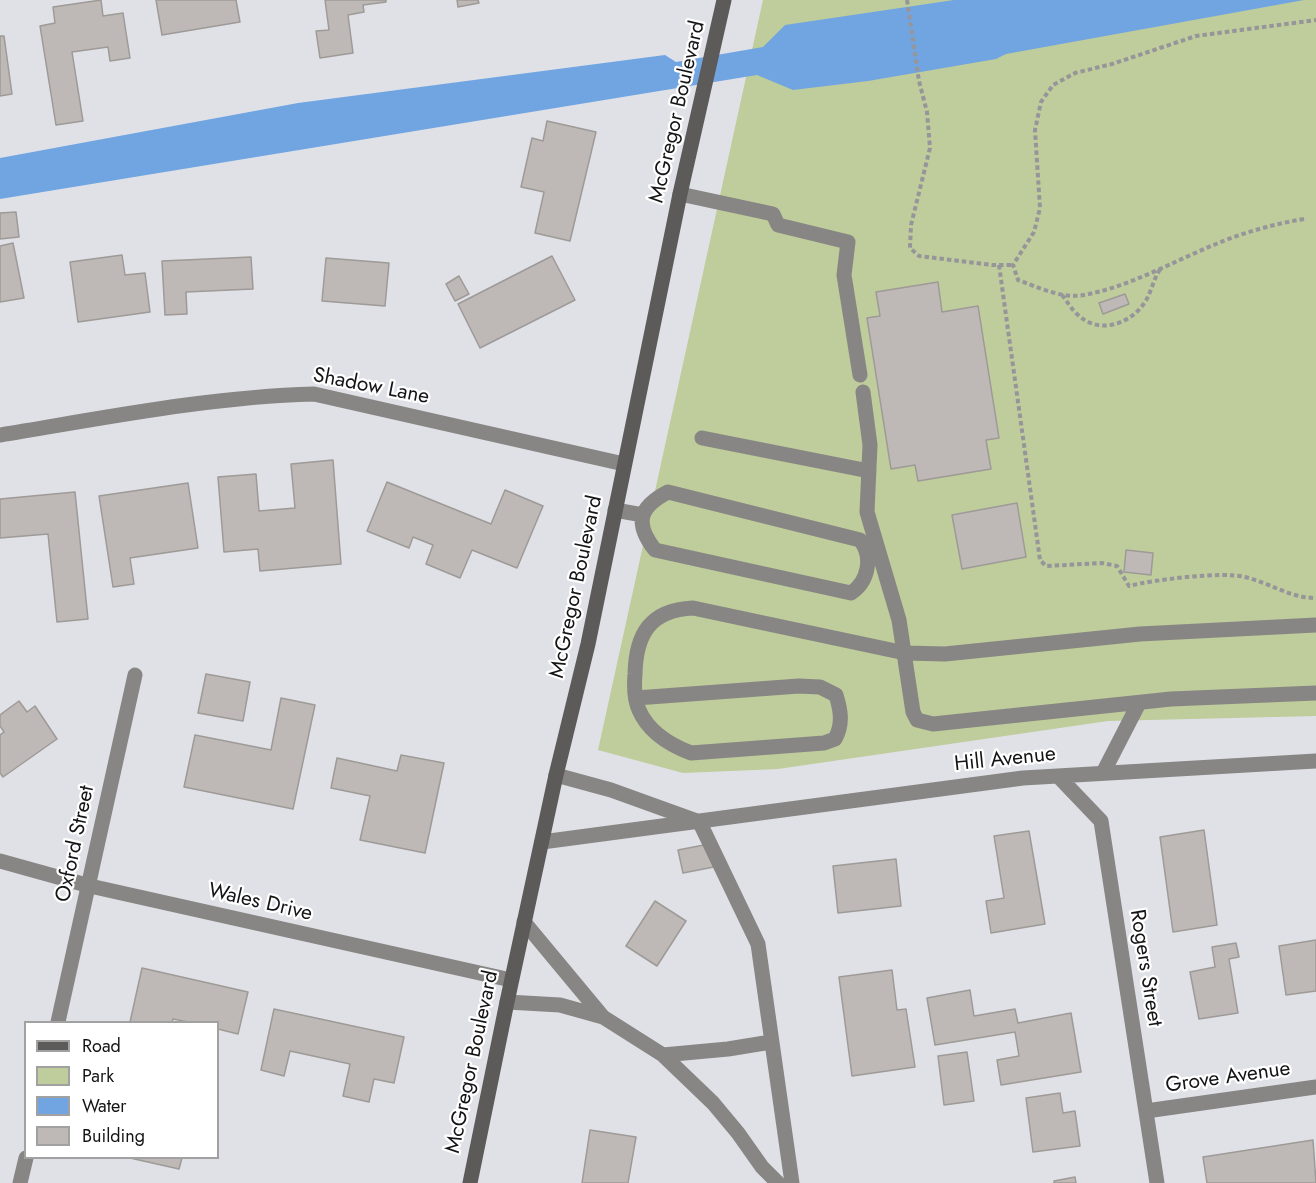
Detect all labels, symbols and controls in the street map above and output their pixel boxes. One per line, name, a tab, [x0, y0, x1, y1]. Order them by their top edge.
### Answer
street label: McGregor Boulevard	[645, 19, 711, 205]
street label: Shadow Lane	[311, 363, 431, 411]
street label: McGregor Boulevard	[545, 493, 609, 681]
street label: Hill Avenue	[953, 742, 1057, 778]
street label: Oxford Street	[51, 783, 101, 905]
street label: Wales Drive	[206, 879, 314, 927]
street label: Rogers Street	[1123, 908, 1167, 1028]
street label: McGregor Boulevard	[441, 968, 505, 1156]
legend	[24, 1021, 219, 1159]
text: Road	[82, 1033, 121, 1059]
street label: Grove Avenue	[1164, 1057, 1292, 1099]
text: Park	[82, 1063, 114, 1089]
text: Water	[82, 1093, 126, 1119]
text: Building	[82, 1123, 145, 1149]

